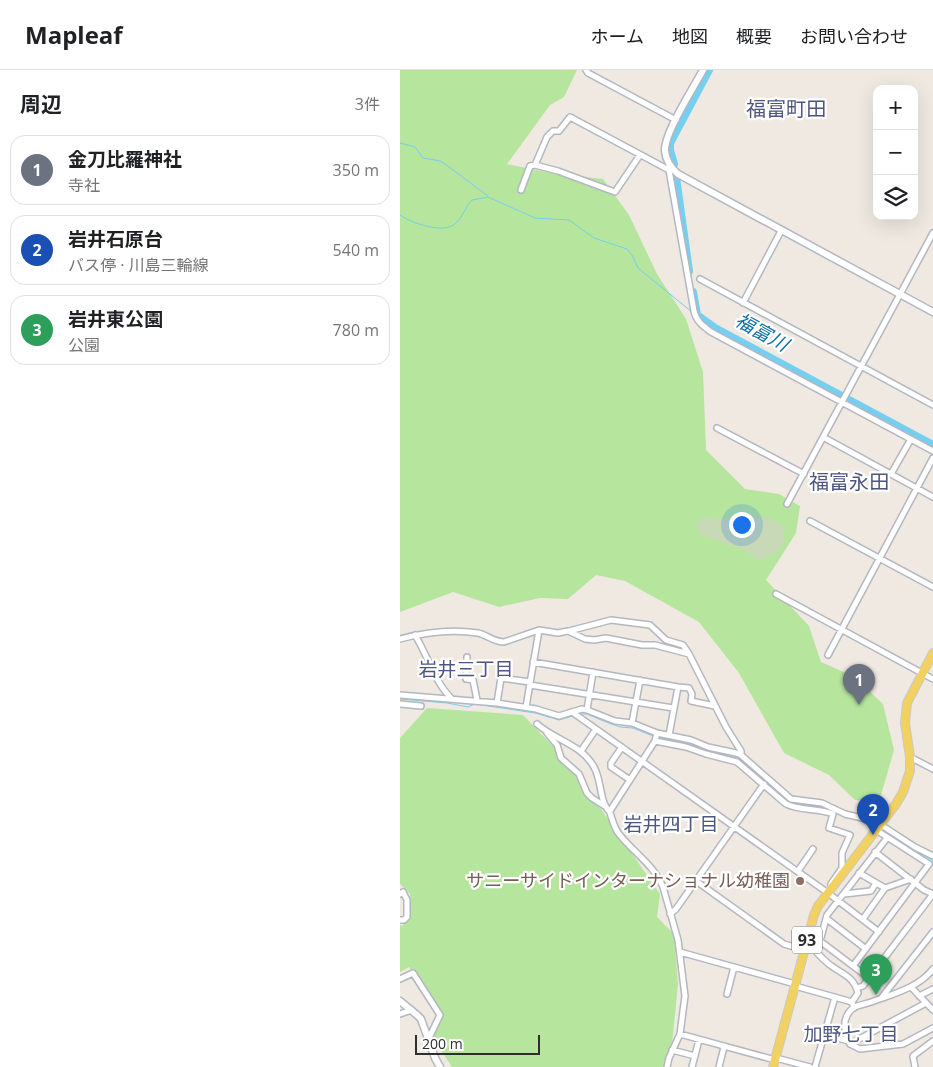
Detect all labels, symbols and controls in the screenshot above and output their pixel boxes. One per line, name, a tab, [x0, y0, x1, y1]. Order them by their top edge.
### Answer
text: Mapleaf	[25, 18, 123, 51]
text: ホーム	[591, 24, 644, 48]
text: 地図	[672, 24, 708, 48]
text: 概要	[736, 24, 772, 48]
text: お問い合わせ	[800, 24, 908, 48]
map controls	[873, 85, 918, 220]
button: +	[873, 85, 918, 130]
text: 周辺	[20, 90, 62, 118]
text: 3件	[355, 93, 380, 115]
district label: 福富町田	[746, 95, 826, 122]
button: −	[873, 130, 918, 175]
text: 金刀比羅神社	[68, 146, 182, 172]
text: 1	[32, 159, 42, 181]
text: 350 m	[333, 159, 379, 181]
text: 寺社	[68, 174, 100, 196]
button: layers	[873, 175, 918, 220]
text: 岩井石原台	[68, 226, 163, 252]
text: 2	[32, 239, 42, 261]
text: 540 m	[333, 239, 379, 261]
text: バス停 · 川島三輪線	[68, 254, 209, 276]
text: 岩井東公園	[68, 306, 163, 332]
water label: 福富川	[731, 307, 795, 358]
text: 3	[32, 319, 42, 341]
text: 780 m	[333, 319, 379, 341]
text: 公園	[68, 334, 100, 356]
district label: 福富永田	[809, 468, 889, 495]
your location	[729, 512, 755, 538]
district label: 岩井三丁目	[418, 656, 514, 682]
pin: 1	[843, 664, 875, 705]
pin: 2	[857, 794, 889, 835]
district label: 岩井四丁目	[623, 811, 719, 837]
place label: サニーサイドインターナショナル幼稚園	[466, 868, 790, 892]
marker: サニーサイドインターナショナル幼稚園	[794, 875, 806, 887]
road number: 93	[792, 926, 822, 954]
pin: 3	[860, 954, 892, 995]
district label: 加野七丁目	[803, 1021, 899, 1047]
scale bar	[415, 1032, 540, 1055]
text: 200 m	[422, 1034, 463, 1053]

